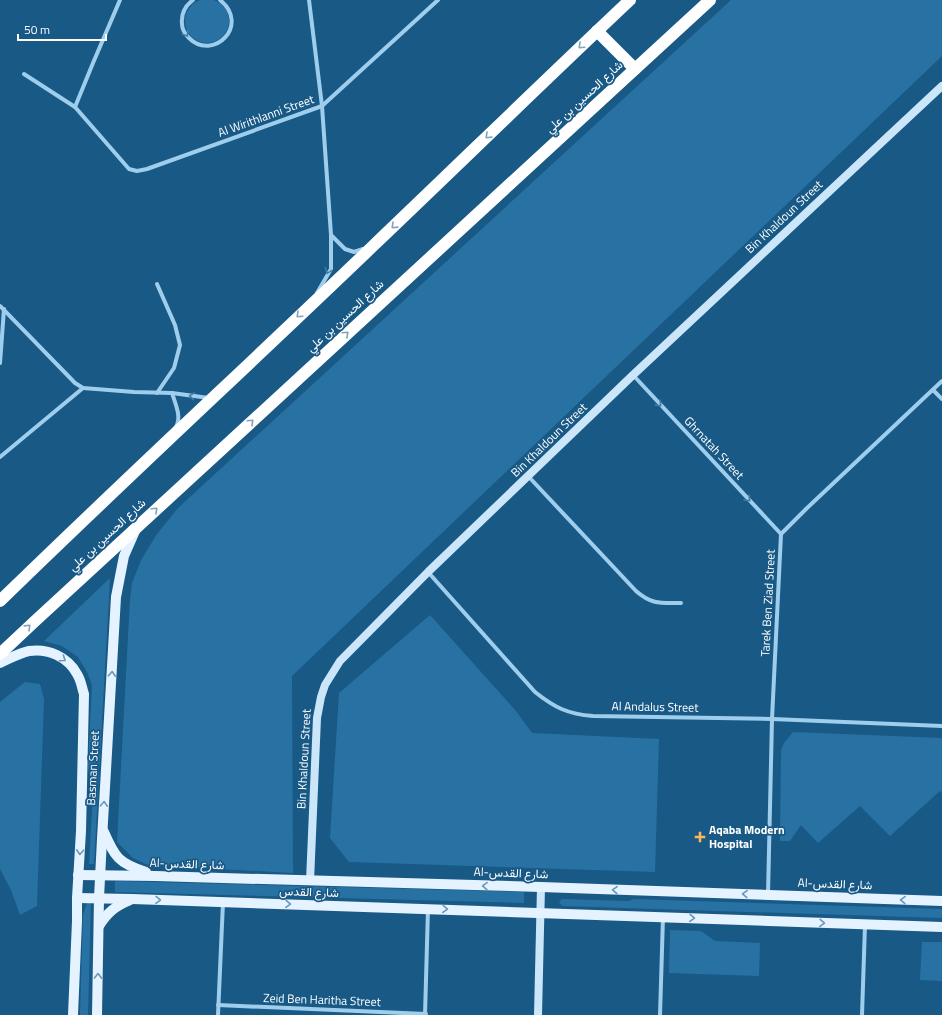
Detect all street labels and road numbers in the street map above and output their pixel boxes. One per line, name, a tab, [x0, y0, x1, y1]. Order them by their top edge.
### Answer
street label: شارع الحسين بن علي	[541, 56, 627, 138]
street label: Al Wirithlanni Street	[215, 89, 317, 142]
street label: Bin Khaldoun Street	[741, 175, 827, 258]
street label: شارع الحسين بن علي	[302, 275, 388, 357]
street label: Bin Khaldoun Street	[506, 397, 592, 481]
street label: Ghrnatah Street	[680, 412, 749, 484]
street label: شارع الحسين بن علي	[64, 494, 150, 576]
street label: Tarek Ben Ziad Street	[755, 548, 780, 657]
street label: Al Andalus Street	[611, 696, 699, 717]
street label: Bin Khaldoun Street	[291, 708, 316, 810]
street label: Basman Street	[81, 729, 104, 806]
street label: Al-شارع القدس	[149, 853, 225, 874]
street label: Al-شارع القدس	[473, 862, 549, 883]
street label: Al-شارع القدس	[797, 873, 873, 894]
street label: شارع القدس	[279, 881, 339, 902]
street label: Zeid Ben Haritha Street	[263, 988, 382, 1011]

